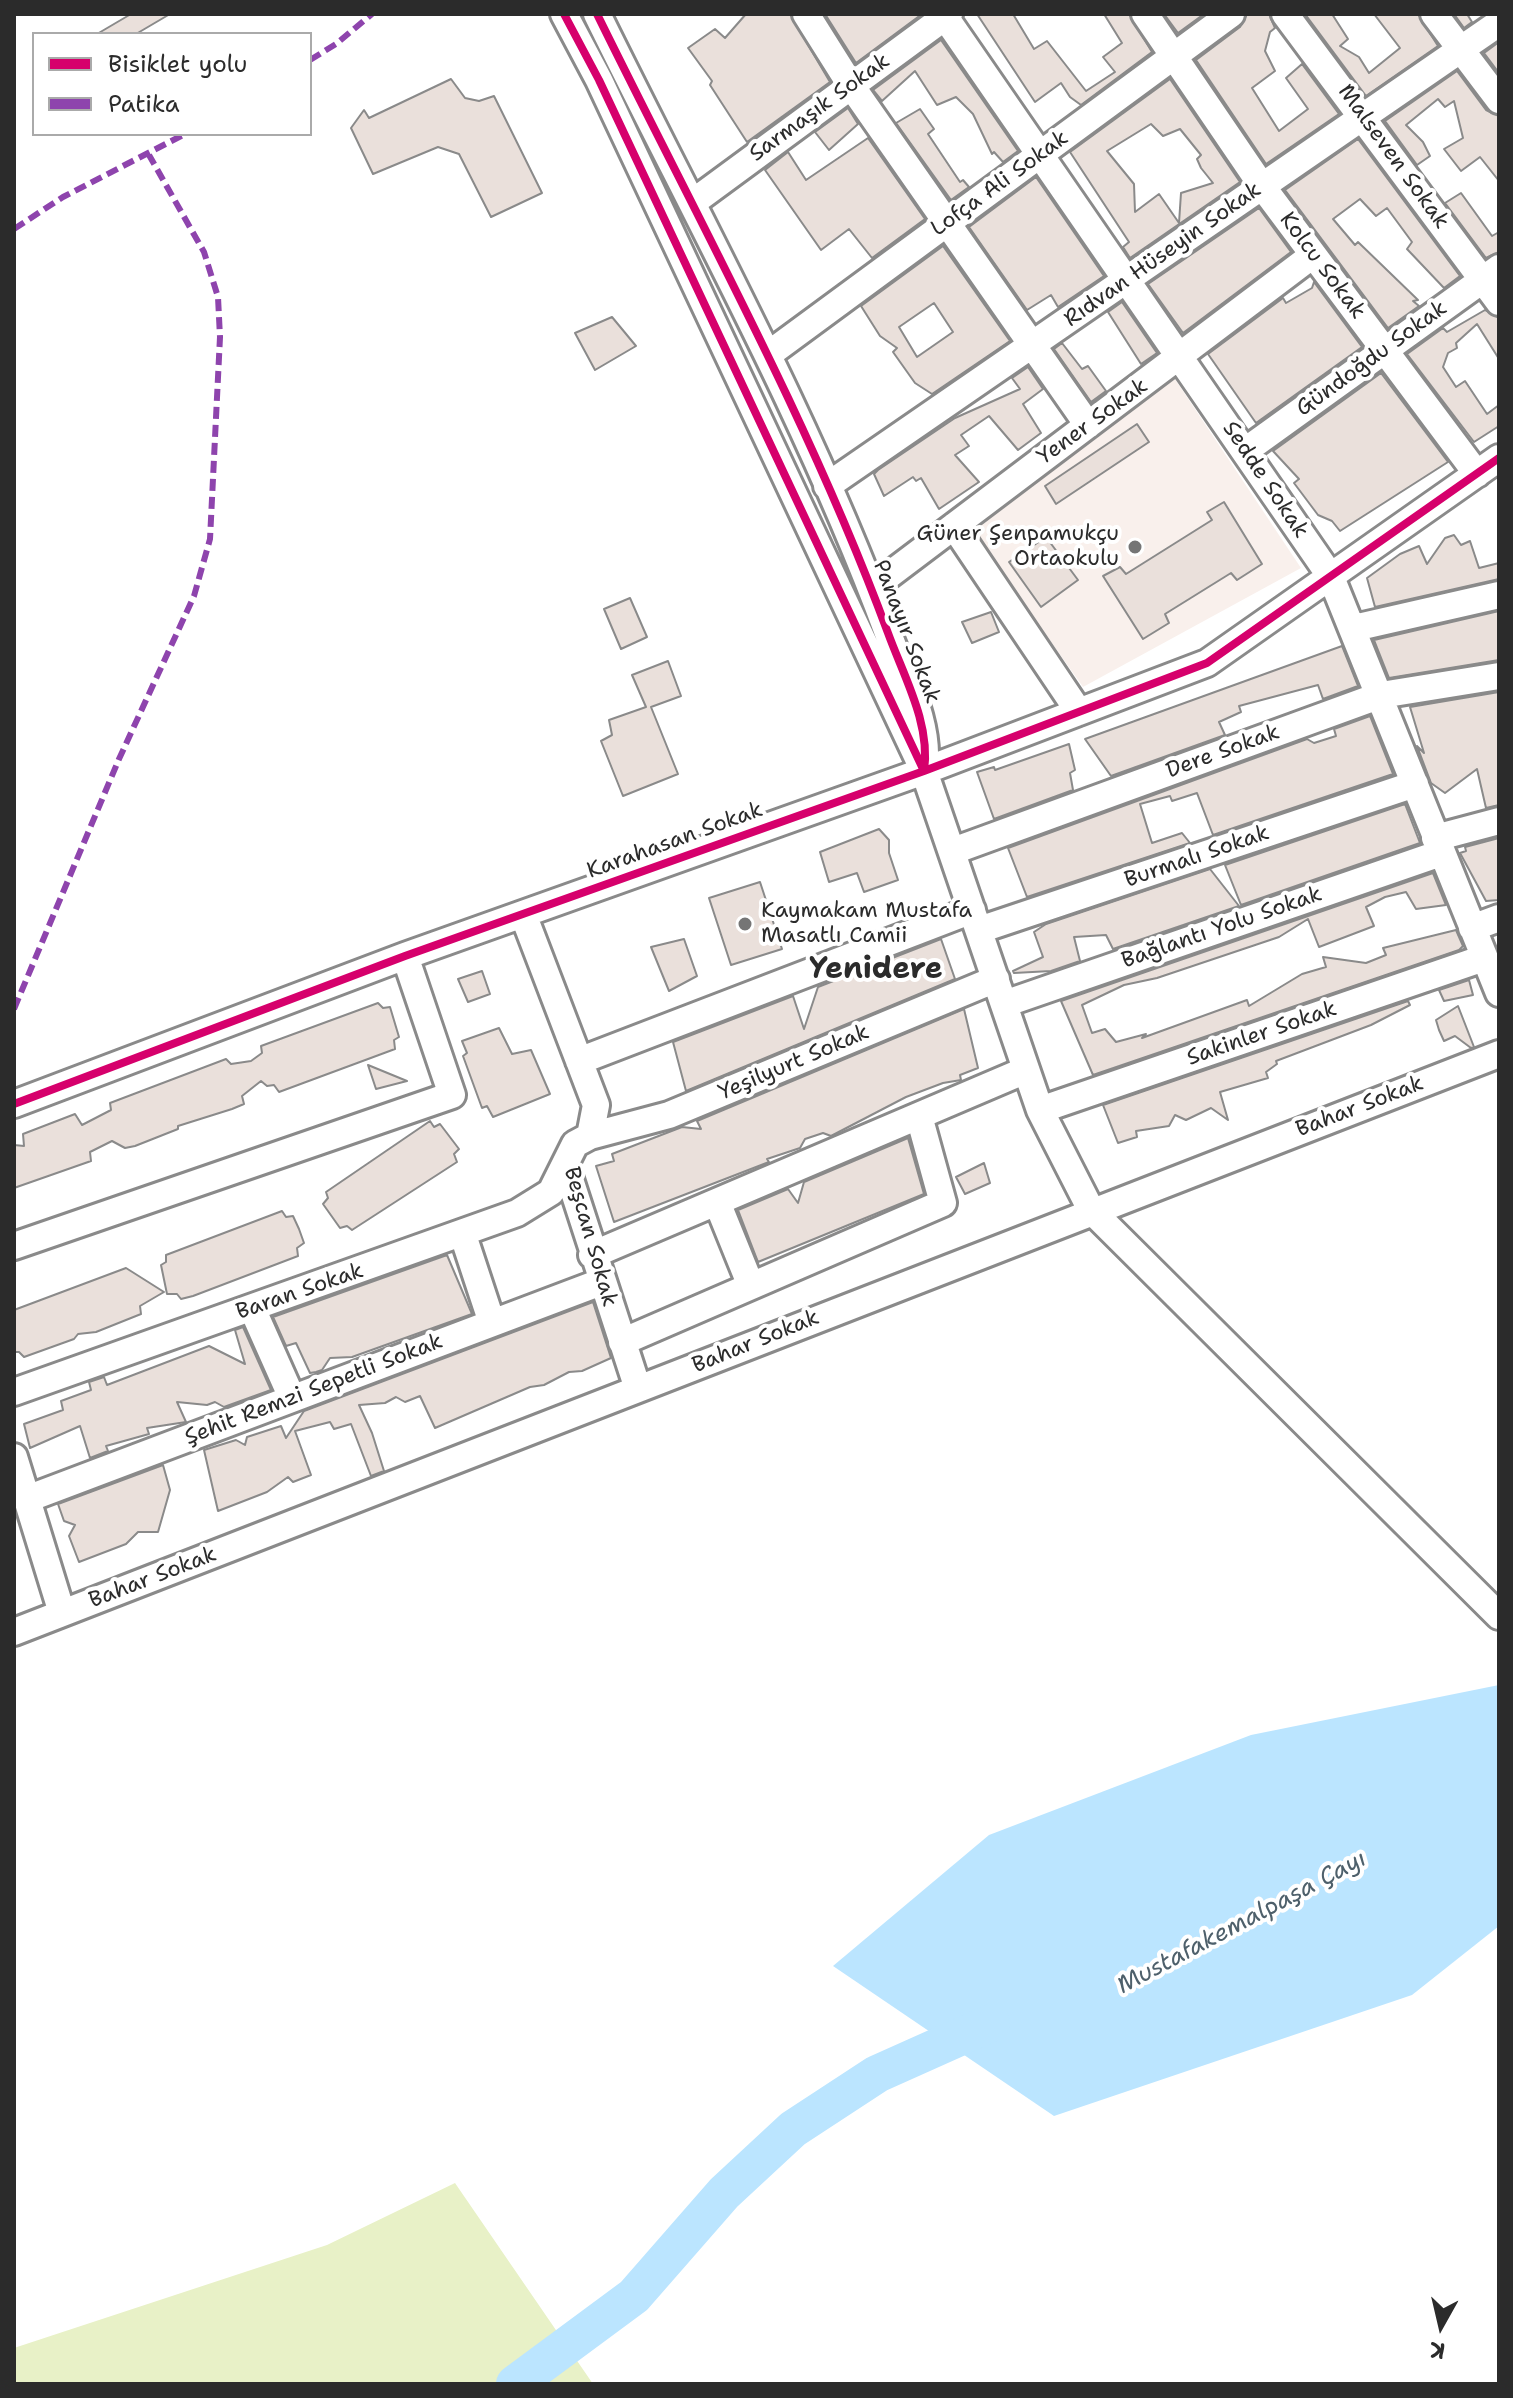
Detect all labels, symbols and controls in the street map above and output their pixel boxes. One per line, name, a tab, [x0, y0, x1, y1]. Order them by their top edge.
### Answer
legend	[32, 32, 312, 136]
text: Bisiklet yolu	[108, 48, 247, 80]
street label: Sarmaşık Sokak	[745, 48, 895, 168]
street label: Malseven Sokak	[1332, 80, 1454, 234]
text: Patika	[108, 88, 180, 120]
street label: Lofça Ali Sokak	[926, 125, 1074, 243]
street label: Rıdvan Hüseyin Sokak	[1059, 177, 1267, 333]
street label: Kolcu Sokak	[1273, 207, 1371, 325]
street label: Gündoğdu Sokak	[1291, 295, 1453, 423]
street label: Yener Sokak	[1033, 373, 1153, 471]
street label: Sedde Sokak	[1216, 417, 1314, 543]
place label: Güner Şenpamukçu Ortaokulu	[917, 521, 1119, 572]
marker: Güner Şenpamukçu Ortaokulu	[1126, 538, 1144, 556]
street label: Panayır Sokak	[867, 557, 945, 707]
street label: Dere Sokak	[1163, 719, 1283, 785]
street label: Karahasan Sokak	[583, 797, 767, 885]
street label: Burmalı Sokak	[1121, 820, 1273, 894]
street label: Bağlantı Yolu Sokak	[1118, 881, 1326, 975]
place label: Kaymakam Mustafa Masatlı Camii	[761, 898, 972, 950]
marker: Kaymakam Mustafa Masatlı Camii	[736, 915, 754, 933]
district label: Yenidere	[809, 952, 943, 988]
street label: Sakinler Sokak	[1184, 996, 1340, 1072]
street label: Yeşilyurt Sokak	[715, 1019, 873, 1107]
street label: Bahar Sokak	[1293, 1071, 1427, 1143]
street label: Beşcan Sokak	[557, 1164, 623, 1310]
street label: Baran Sokak	[233, 1258, 367, 1326]
street label: Bahar Sokak	[689, 1305, 823, 1379]
street label: Şehit Remzi Sepetli Sokak	[181, 1329, 447, 1451]
street label: Bahar Sokak	[86, 1542, 220, 1614]
water label: Mustafakemalpaşa Çayı	[1112, 1845, 1372, 2001]
north arrow	[1401, 2286, 1481, 2366]
text: K	[1428, 2335, 1447, 2366]

